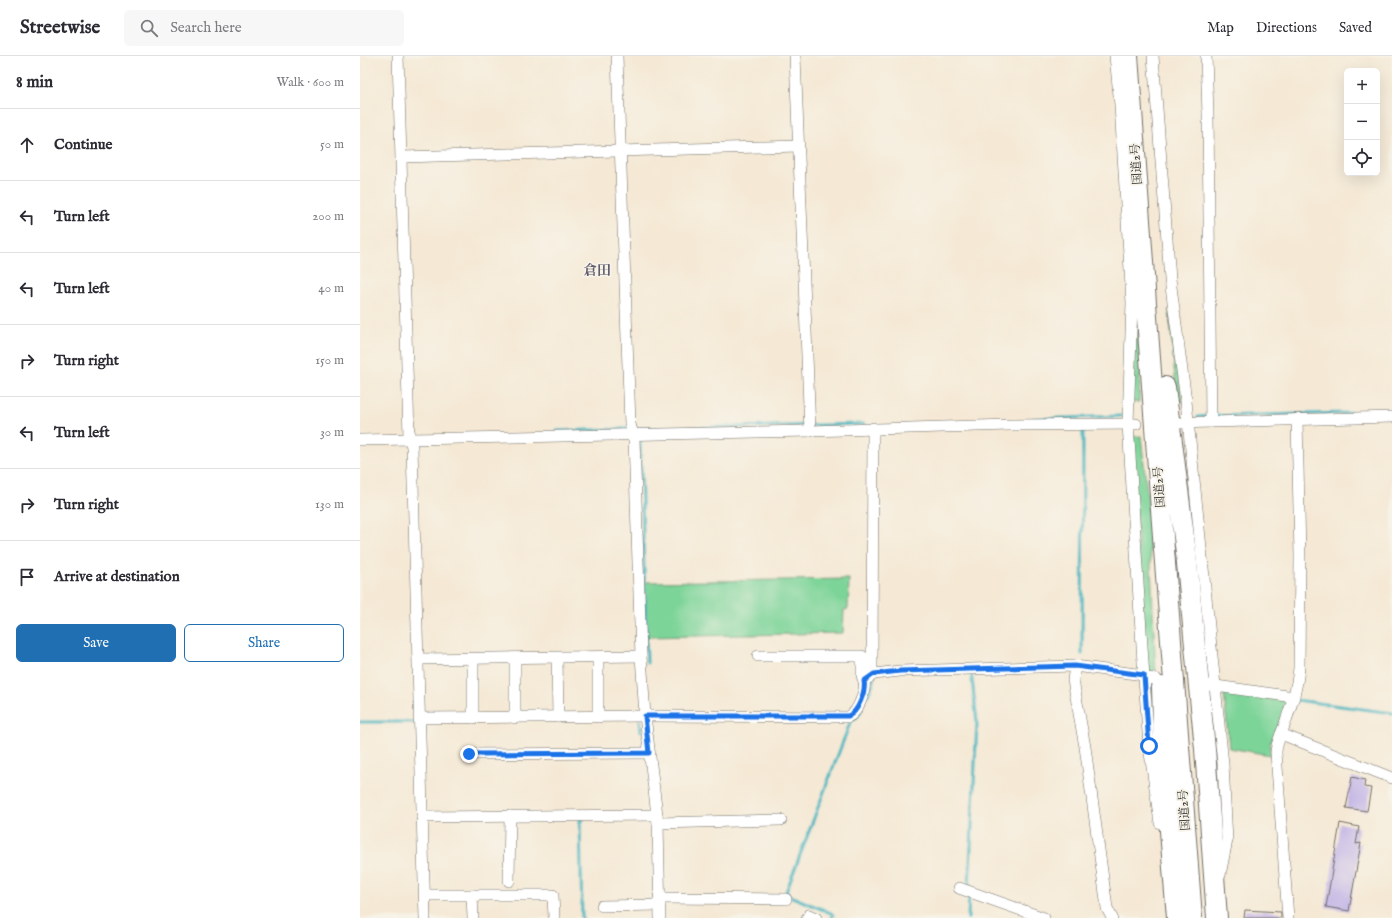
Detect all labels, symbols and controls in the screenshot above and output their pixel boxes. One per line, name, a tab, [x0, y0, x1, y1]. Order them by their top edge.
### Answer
search box	[124, 10, 404, 46]
text: Streetwise	[20, 16, 100, 40]
icon: search	[138, 17, 160, 39]
text: Search here	[170, 18, 242, 37]
text: Map	[1207, 19, 1234, 37]
text: Directions	[1256, 19, 1317, 37]
text: Saved	[1339, 19, 1372, 37]
map controls	[1344, 68, 1380, 176]
button: +	[1344, 68, 1380, 104]
text: 8 min	[16, 72, 53, 93]
text: Walk · 600 m	[277, 74, 344, 91]
button: −	[1344, 104, 1380, 140]
icon: ahead	[16, 134, 38, 156]
text: Continue	[54, 135, 112, 154]
text: 50 m	[320, 136, 344, 153]
button: locate	[1344, 140, 1380, 176]
street label: 国道2号	[1128, 143, 1145, 185]
icon: left	[16, 206, 38, 228]
text: Turn left	[54, 207, 110, 226]
text: 200 m	[312, 208, 344, 225]
district label: 倉田	[583, 262, 611, 280]
icon: left	[16, 278, 38, 300]
text: Turn left	[54, 279, 110, 298]
text: 40 m	[318, 280, 344, 297]
icon: right	[16, 350, 38, 372]
text: Turn right	[54, 351, 119, 370]
text: 150 m	[315, 352, 344, 369]
icon: left	[16, 422, 38, 444]
text: Turn left	[54, 423, 110, 442]
text: 30 m	[320, 424, 344, 441]
street label: 国道2号	[1151, 466, 1168, 508]
icon: right	[16, 494, 38, 516]
text: Turn right	[54, 495, 119, 514]
text: 130 m	[315, 496, 344, 513]
icon: arrive	[16, 566, 38, 588]
text: Arrive at destination	[54, 567, 180, 586]
button: Save	[16, 624, 176, 662]
button: Share	[184, 624, 344, 662]
route start	[1140, 737, 1158, 755]
route end	[460, 745, 478, 763]
street label: 国道2号	[1176, 789, 1193, 831]

